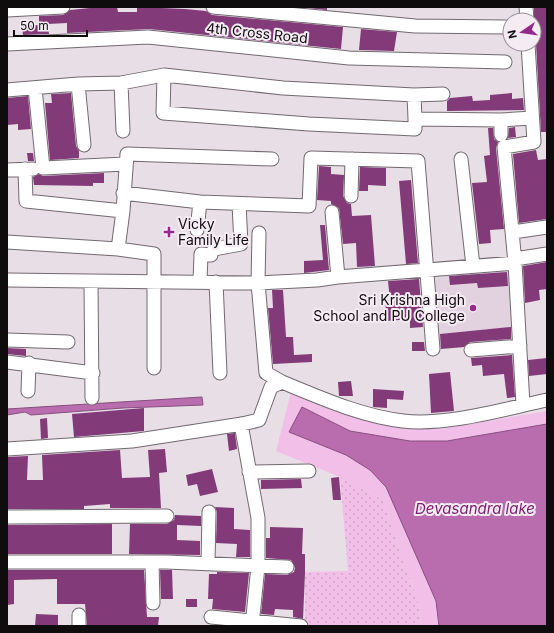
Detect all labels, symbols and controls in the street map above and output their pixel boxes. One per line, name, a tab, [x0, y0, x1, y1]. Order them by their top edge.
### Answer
scale bar	[14, 12, 87, 38]
north arrow	[502, 12, 542, 52]
text: 50 m	[20, 18, 49, 33]
street label: 4th Cross Road	[205, 19, 309, 46]
text: N	[504, 29, 520, 40]
place label: Vicky Family Life	[178, 215, 249, 248]
marker: Vicky Family Life	[163, 226, 175, 238]
place label: Sri Krishna High School and PU College	[313, 291, 465, 324]
marker: Sri Krishna High School and PU College	[468, 303, 478, 313]
water label: Devasandra lake	[415, 499, 535, 518]

